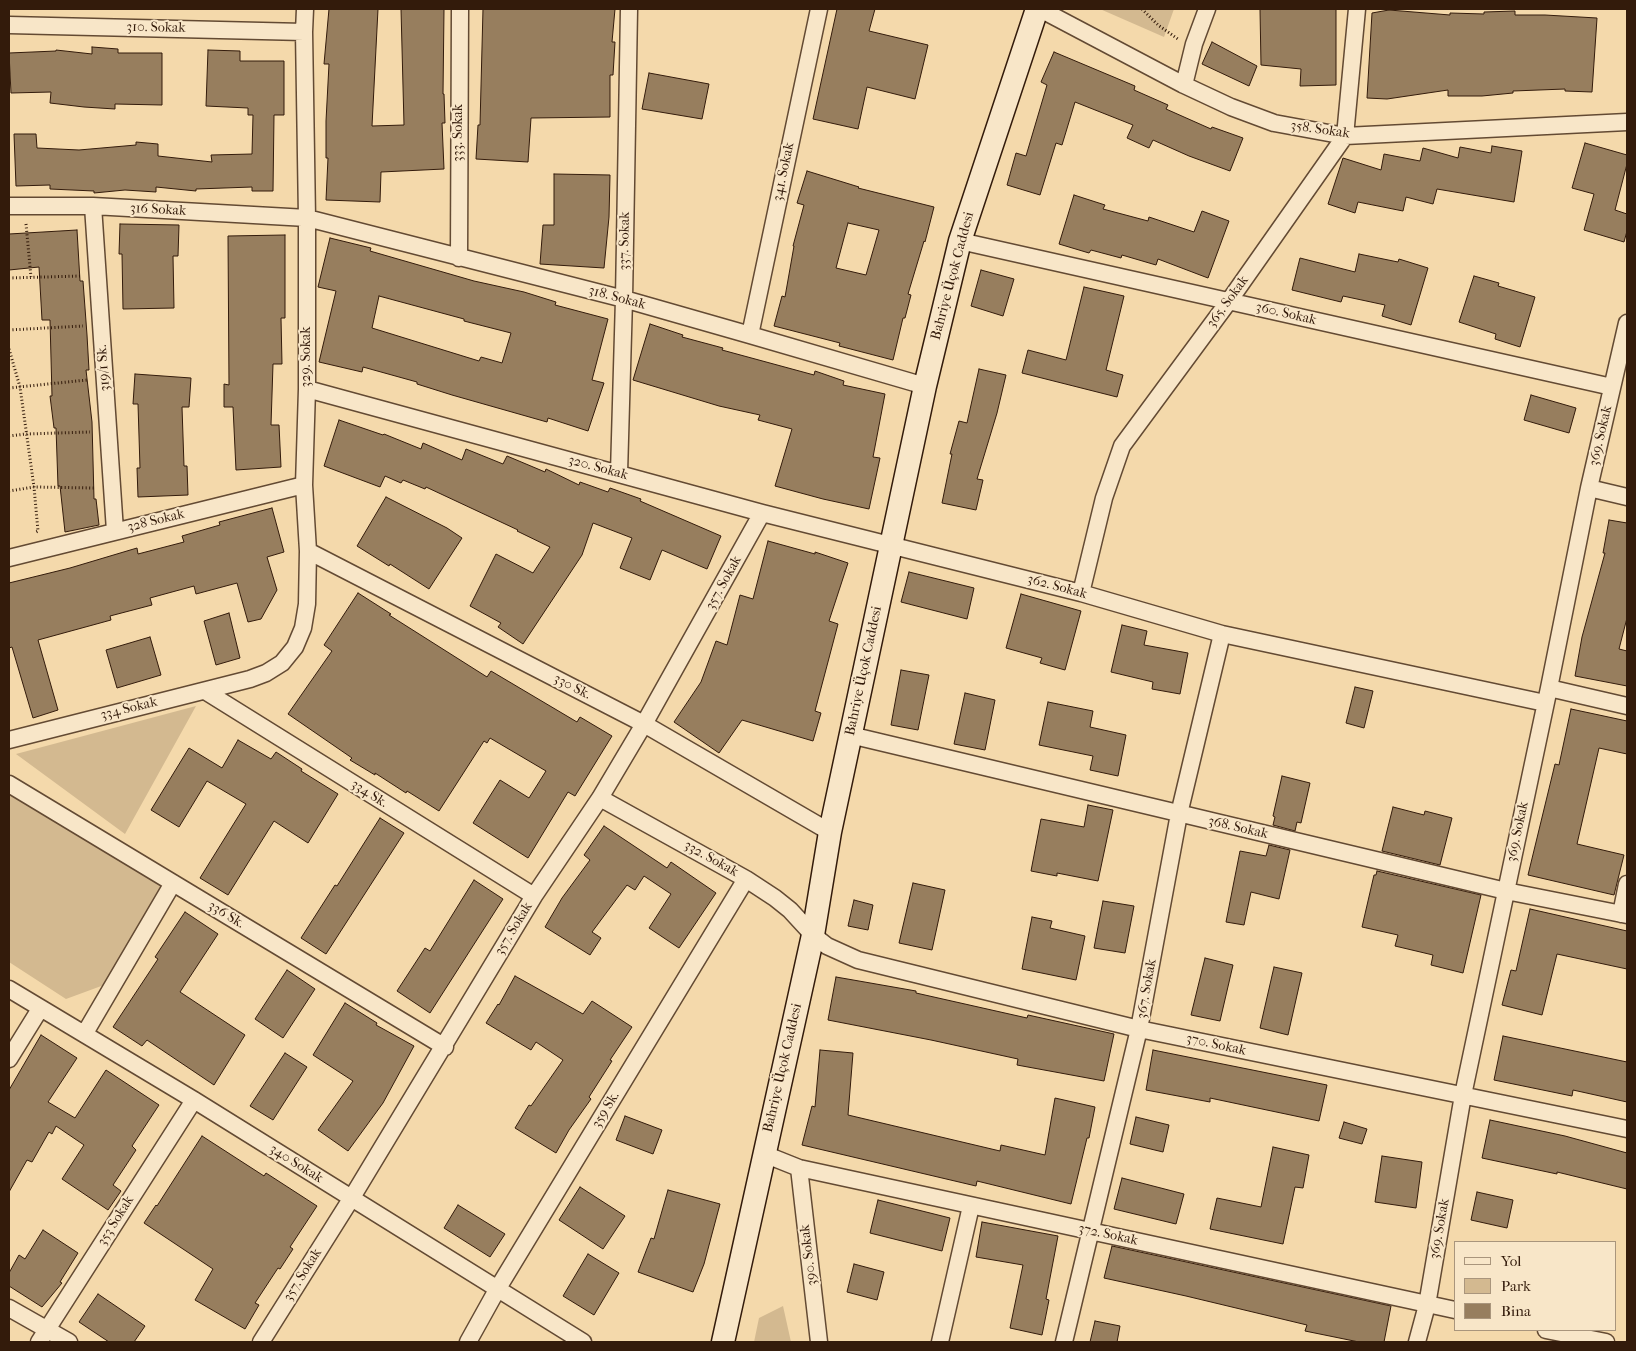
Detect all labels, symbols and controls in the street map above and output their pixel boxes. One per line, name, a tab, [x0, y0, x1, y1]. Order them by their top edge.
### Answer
street label: 310. Sokak	[126, 19, 186, 37]
street label: 333. Sokak	[451, 104, 467, 162]
street label: 358. Sokak	[1289, 118, 1351, 142]
street label: 341. Sokak	[770, 141, 798, 203]
street label: 316 Sokak	[129, 200, 187, 220]
street label: Bahriye Üçok Caddesi	[928, 210, 978, 342]
street label: 337. Sokak	[616, 211, 634, 271]
street label: 365. Sokak	[1204, 273, 1252, 331]
street label: 318. Sokak	[587, 282, 647, 314]
street label: 360. Sokak	[1254, 299, 1318, 329]
street label: 329. Sokak	[299, 326, 315, 388]
street label: 319/1 Sk.	[94, 344, 114, 392]
street label: 369. Sokak	[1586, 404, 1616, 468]
street label: 320. Sokak	[566, 452, 630, 484]
street label: 328 Sokak	[126, 506, 186, 536]
street label: 357. Sokak	[702, 553, 746, 613]
street label: 362. Sokak	[1025, 571, 1089, 603]
street label: Bahriye Üçok Caddesi	[842, 605, 886, 737]
street label: 330 Sk.	[551, 671, 593, 703]
street label: 334 Sokak	[99, 694, 159, 724]
street label: 334 Sk.	[348, 776, 390, 812]
street label: 369. Sokak	[1503, 800, 1533, 864]
street label: 368. Sokak	[1206, 813, 1270, 843]
street label: 332. Sokak	[681, 837, 741, 881]
street label: 336 Sk.	[205, 898, 247, 932]
street label: 357. Sokak	[492, 899, 536, 959]
street label: 367. Sokak	[1133, 958, 1161, 1020]
street label: Bahriye Üçok Caddesi	[760, 1002, 806, 1134]
street label: 370. Sokak	[1184, 1030, 1248, 1060]
street label: 359 Sk.	[589, 1089, 623, 1131]
street label: 340 Sokak	[266, 1141, 326, 1187]
street label: 353 Sokak	[94, 1193, 138, 1249]
street label: 369. Sokak	[1426, 1197, 1454, 1261]
street label: 372. Sokak	[1077, 1221, 1139, 1249]
street label: 390. Sokak	[797, 1223, 821, 1287]
legend	[1454, 1241, 1616, 1331]
street label: 357. Sokak	[280, 1245, 326, 1305]
text: Yol	[1501, 1252, 1521, 1270]
text: Park	[1501, 1277, 1531, 1295]
text: Bina	[1501, 1302, 1531, 1320]

